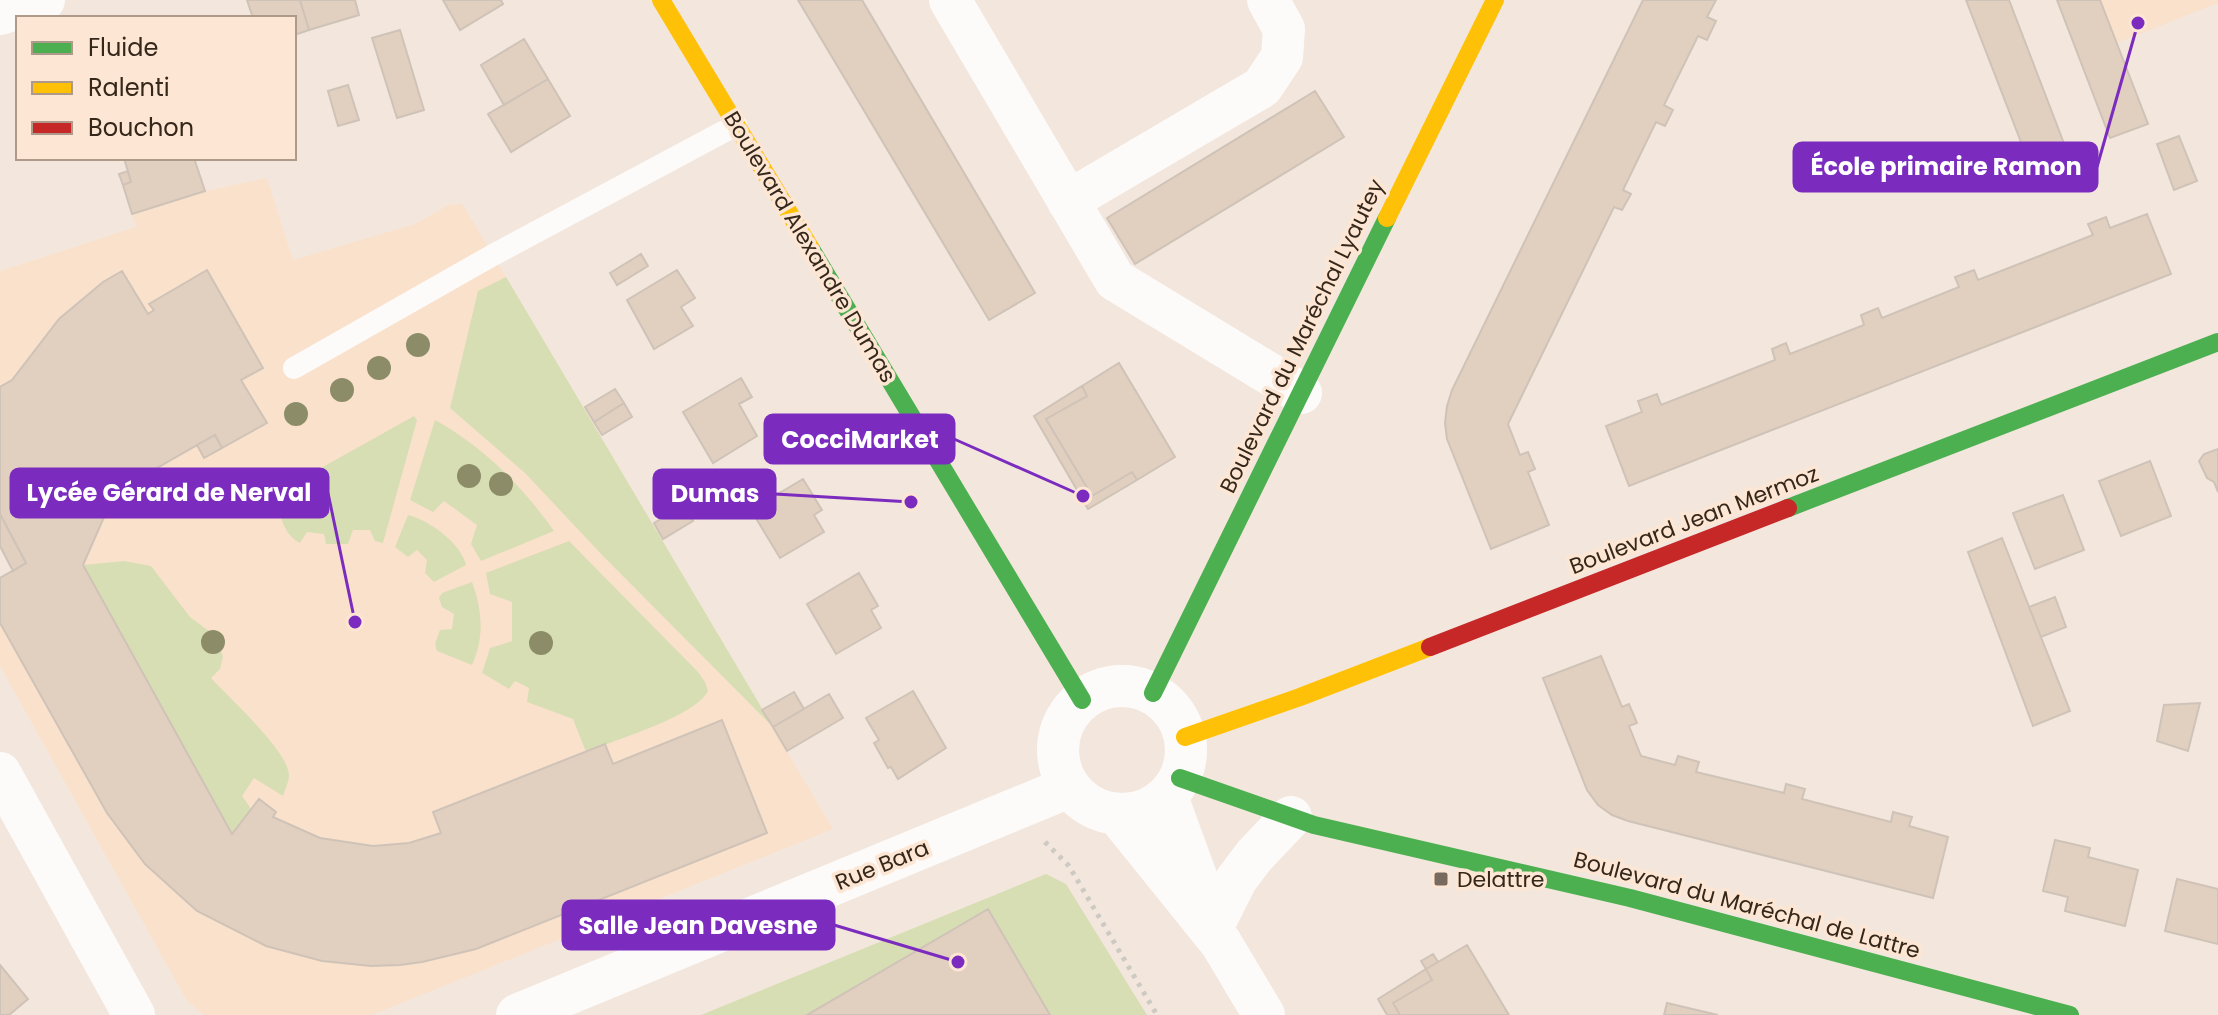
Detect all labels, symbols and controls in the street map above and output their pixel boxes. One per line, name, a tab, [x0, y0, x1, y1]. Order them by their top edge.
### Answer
legend	[16, 16, 296, 160]
text: Fluide	[88, 31, 158, 64]
text: Ralenti	[88, 71, 170, 104]
street label: Boulevard Alexandre Dumas	[717, 106, 903, 388]
text: Bouchon	[88, 111, 194, 144]
callout: École primaire Ramon	[1794, 143, 2097, 191]
text: École primaire Ramon	[1810, 150, 2082, 183]
street label: Boulevard du Maréchal Lyautey	[1212, 173, 1392, 498]
callout: CocciMarket	[765, 415, 954, 463]
text: CocciMarket	[781, 423, 939, 456]
street label: Boulevard Jean Mermoz	[1565, 458, 1823, 582]
callout: Lycée Gérard de Nerval	[11, 469, 328, 517]
callout: Dumas	[654, 470, 775, 518]
text: Lycée Gérard de Nerval	[27, 476, 311, 509]
text: Dumas	[671, 477, 759, 510]
street label: Rue Bara	[831, 832, 933, 898]
street label: Boulevard du Maréchal de Lattre	[1570, 844, 1924, 966]
place label: Delattre	[1457, 864, 1544, 895]
marker: Delattre	[1432, 870, 1450, 888]
callout: Salle Jean Davesne	[563, 901, 834, 949]
text: Salle Jean Davesne	[578, 909, 818, 942]

